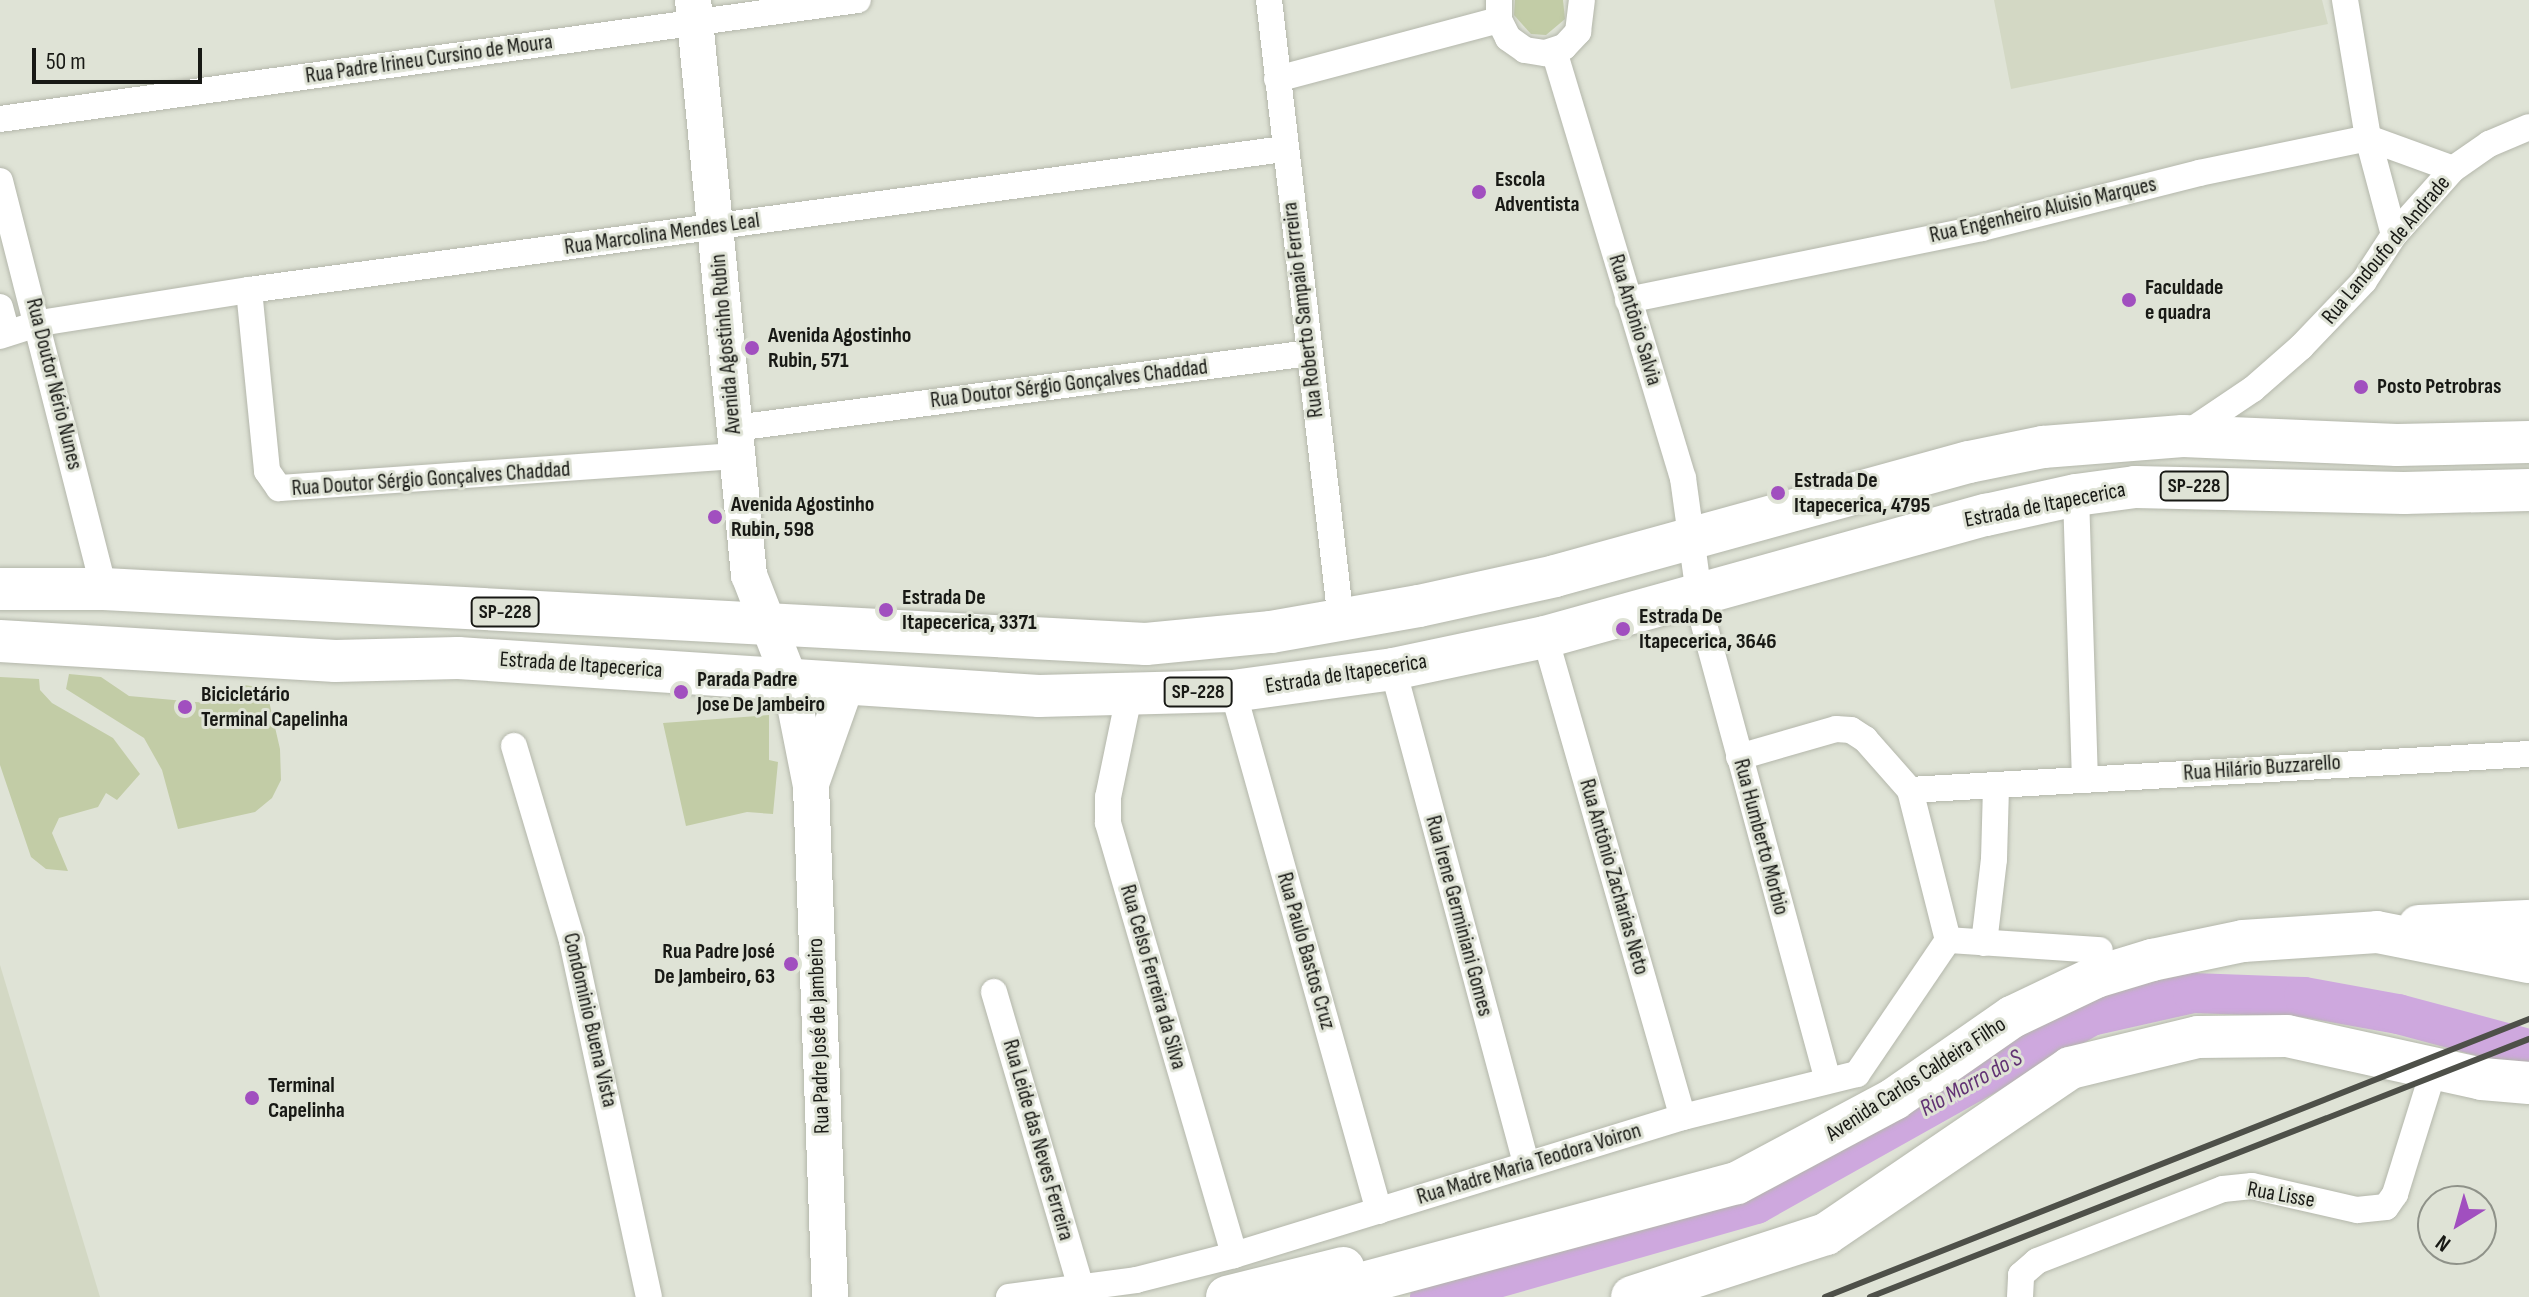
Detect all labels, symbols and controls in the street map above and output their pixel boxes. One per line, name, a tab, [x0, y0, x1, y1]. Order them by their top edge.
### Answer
street label: Rua Padre Irineu Cursino de Moura	[304, 29, 554, 89]
scale bar	[36, 32, 206, 82]
text: 50 m	[46, 47, 86, 76]
place label: Escola Adventista	[1495, 166, 1580, 218]
street label: Rua Landoufo de Andrade	[2316, 170, 2456, 330]
street label: Rua Engenheiro Aluisio Marques	[1927, 171, 2159, 249]
marker: Escola Adventista	[1470, 183, 1488, 201]
street label: Rua Roberto Sampaio Ferreira	[1277, 201, 1329, 419]
street label: Rua Marcolina Mendes Leal	[563, 207, 761, 261]
street label: Rua Antônio Salvia	[1603, 251, 1667, 389]
street label: Avenida Agostinho Rubin	[705, 253, 747, 435]
place label: Faculdade e quadra	[2145, 274, 2223, 326]
marker: Faculdade e quadra	[2120, 291, 2138, 309]
street label: Rua Doutor Nério Nunes	[20, 296, 88, 472]
place label: Avenida Agostinho Rubin, 571	[768, 322, 911, 374]
marker: Avenida Agostinho Rubin, 571	[743, 339, 761, 357]
street label: Rua Doutor Sérgio Gonçalves Chaddad	[929, 354, 1209, 414]
place label: Posto Petrobras	[2377, 374, 2501, 400]
marker: Posto Petrobras	[2352, 378, 2370, 396]
street label: Rua Doutor Sérgio Gonçalves Chaddad	[291, 456, 571, 502]
place label: Estrada De Itapecerica, 4795	[1794, 467, 1930, 518]
road number: SP-228	[2158, 470, 2230, 502]
street label: Estrada de Itapecerica	[1962, 476, 2128, 534]
marker: Estrada De Itapecerica, 4795	[1769, 484, 1787, 502]
place label: Avenida Agostinho Rubin, 598	[731, 491, 874, 542]
marker: Avenida Agostinho Rubin, 598	[706, 508, 724, 526]
place label: Estrada De Itapecerica, 3371	[902, 584, 1037, 636]
road number: SP-228	[469, 596, 541, 628]
marker: Estrada De Itapecerica, 3371	[877, 601, 895, 619]
place label: Estrada De Itapecerica, 3646	[1639, 603, 1777, 654]
marker: Estrada De Itapecerica, 3646	[1614, 620, 1632, 638]
street label: Estrada de Itapecerica	[499, 646, 663, 684]
street label: Estrada de Itapecerica	[1263, 648, 1429, 700]
place label: Parada Padre Jose De Jambeiro	[697, 666, 825, 718]
road number: SP-228	[1162, 676, 1234, 708]
place label: Bicicletário Terminal Capelinha	[201, 681, 348, 732]
marker: Parada Padre Jose De Jambeiro	[672, 683, 690, 701]
marker: Bicicletário Terminal Capelinha	[176, 698, 194, 716]
street label: Rua Hilário Buzzarello	[2182, 749, 2342, 787]
street label: Rua Humberto Morbio	[1727, 756, 1795, 918]
street label: Rua Antônio Zacharias Neto	[1573, 776, 1655, 978]
street label: Rua Irene Germiniani Gomes	[1419, 813, 1499, 1019]
street label: Rua Paulo Bastos Cruz	[1271, 870, 1341, 1032]
street label: Rua Celso Ferreira da Silva	[1114, 882, 1192, 1072]
street label: Condominio Buena Vista	[557, 930, 623, 1110]
place label: Rua Padre José De Jambeiro, 63	[654, 938, 775, 990]
street label: Rua Padre José de Jambeiro	[802, 938, 836, 1134]
marker: Rua Padre José De Jambeiro, 63	[782, 955, 800, 973]
street label: Avenida Carlos Caldeira Filho	[1821, 1011, 2011, 1147]
street label: Rua Leide das Neves Ferreira	[997, 1037, 1079, 1243]
water label: Rio Morro do S	[1915, 1043, 2027, 1123]
place label: Terminal Capelinha	[268, 1072, 345, 1124]
marker: Terminal Capelinha	[243, 1089, 261, 1107]
street label: Rua Madre Maria Teodora Voiron	[1414, 1117, 1644, 1211]
street label: Rua Lisse	[2245, 1176, 2317, 1214]
north arrow	[2417, 1185, 2497, 1265]
text: N	[2431, 1229, 2456, 1257]

